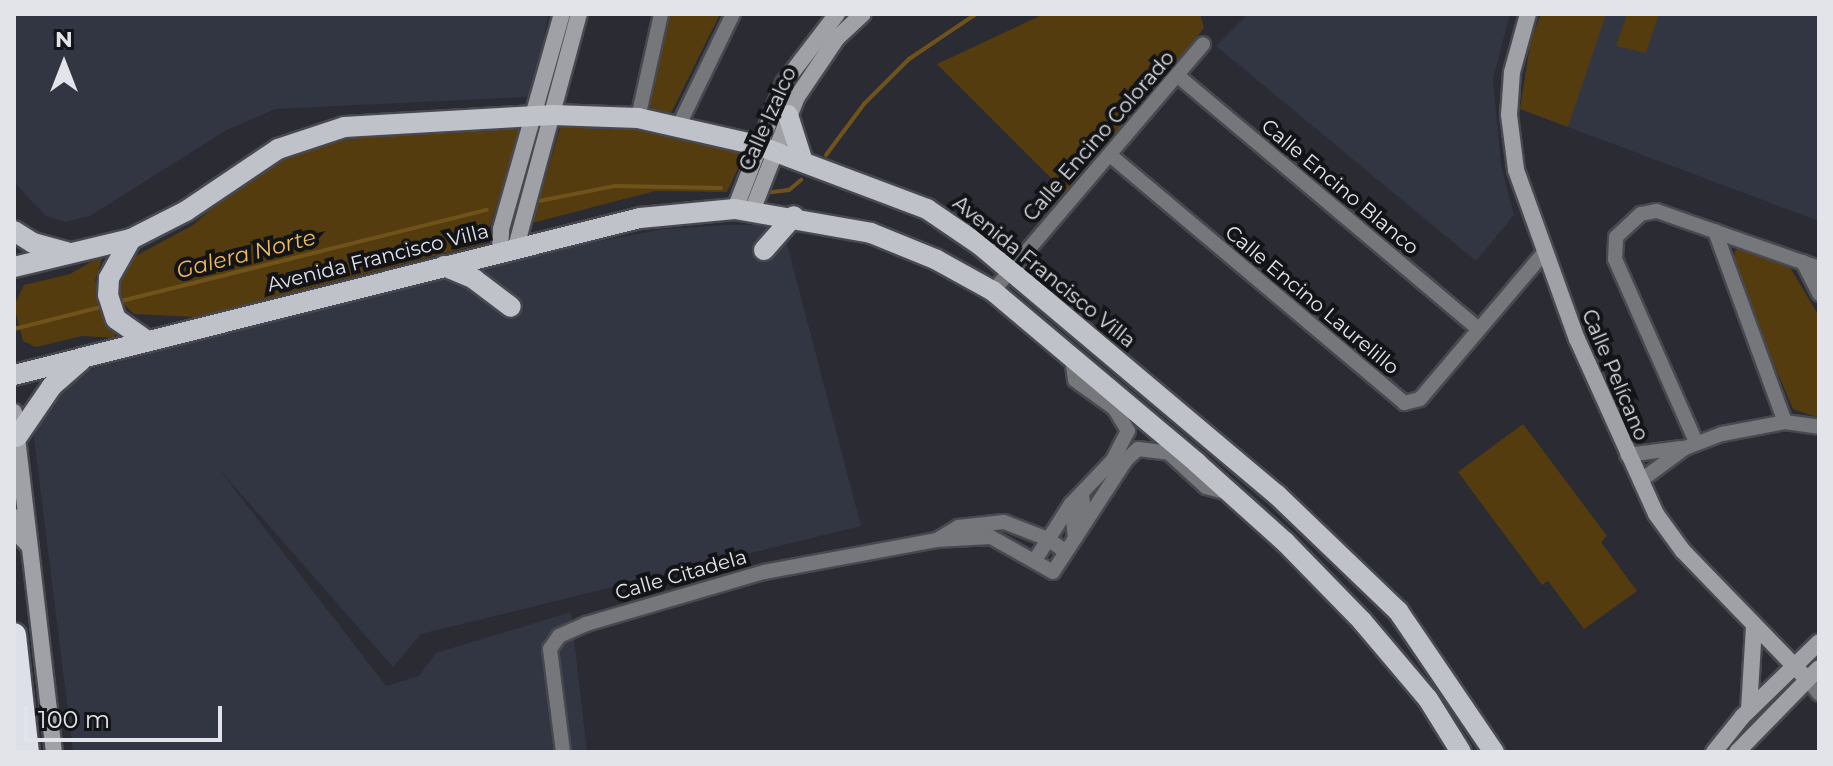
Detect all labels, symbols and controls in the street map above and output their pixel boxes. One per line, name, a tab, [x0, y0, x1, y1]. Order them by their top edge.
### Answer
north arrow	[24, 24, 104, 104]
text: N	[55, 26, 73, 53]
street label: Calle Encino Colorado	[1018, 46, 1180, 226]
street label: Calle Izalco	[734, 63, 802, 175]
street label: Calle Encino Blanco	[1256, 114, 1424, 260]
street label: Avenida Francisco Villa	[948, 191, 1140, 353]
street label: Avenida Francisco Villa	[265, 219, 491, 297]
street label: Calle Encino Laurelillo	[1220, 220, 1404, 380]
water label: Galera Norte	[173, 224, 319, 284]
street label: Calle Pelícano	[1577, 306, 1653, 444]
street label: Calle Citadela	[613, 545, 749, 605]
scale bar	[28, 690, 226, 740]
text: 100 m	[38, 705, 110, 734]

